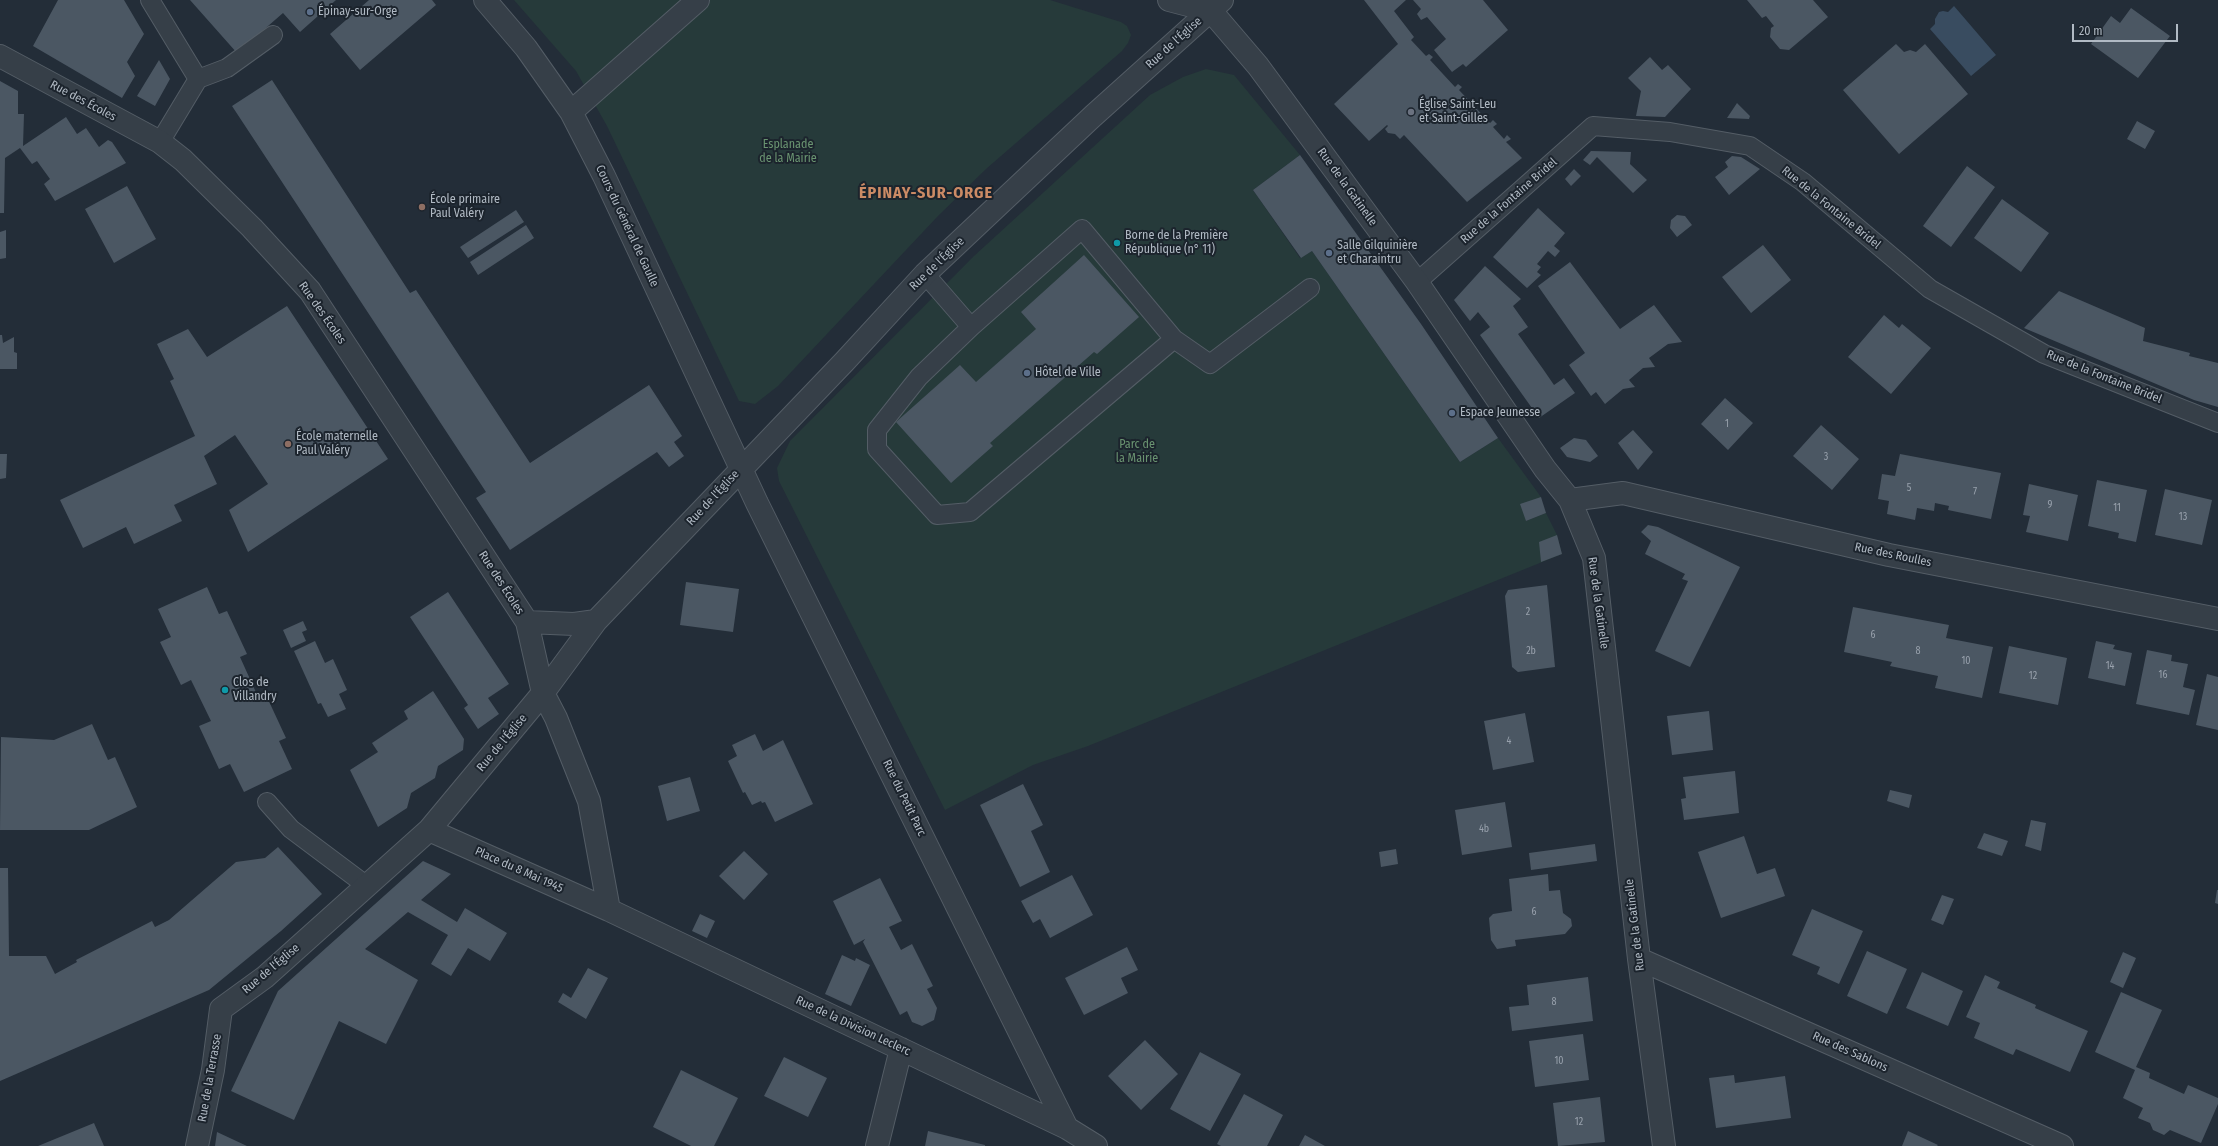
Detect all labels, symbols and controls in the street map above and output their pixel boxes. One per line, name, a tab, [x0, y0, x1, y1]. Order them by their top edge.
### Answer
place label: Épinay-sur-Orge	[318, 5, 397, 19]
marker: Épinay-sur-Orge	[305, 7, 315, 17]
street label: Rue de l'Église	[1143, 14, 1205, 72]
scale bar	[2074, 16, 2180, 42]
text: 20 m	[2079, 24, 2103, 38]
street label: Rue des Écoles	[48, 78, 118, 124]
place label: Église Saint-Leu et Saint-Gilles	[1419, 98, 1496, 126]
marker: Église Saint-Leu et Saint-Gilles	[1406, 107, 1416, 117]
park label: Esplanade de la Mairie	[759, 138, 817, 166]
street label: Rue de la Gatinelle	[1314, 145, 1380, 229]
street label: Rue de la Fontaine Bridel	[1458, 155, 1560, 247]
street label: Cours du Général de Gaulle	[592, 163, 662, 289]
street label: Rue de la Fontaine Bridel	[1779, 164, 1883, 252]
district label: ÉPINAY-SUR-ORGE	[859, 184, 993, 204]
place label: École primaire Paul Valéry	[430, 193, 500, 221]
marker: École primaire Paul Valéry	[417, 202, 427, 212]
place label: Borne de la Première République (n° 11)	[1125, 229, 1228, 257]
street label: Rue de l'Église	[907, 234, 967, 294]
marker: Borne de la Première République (n° 11)	[1112, 238, 1122, 248]
place label: Salle Gilquinière et Charaintru	[1337, 239, 1418, 267]
marker: Salle Gilquinière et Charaintru	[1324, 248, 1334, 258]
street label: Rue des Écoles	[295, 279, 349, 347]
street label: Rue de la Fontaine Bridel	[2044, 347, 2164, 407]
place label: Hôtel de Ville	[1035, 366, 1101, 380]
marker: Hôtel de Ville	[1022, 368, 1032, 378]
place label: Espace Jeunesse	[1460, 406, 1540, 420]
marker: Espace Jeunesse	[1447, 408, 1457, 418]
house number: 1	[1725, 418, 1729, 430]
place label: École maternelle Paul Valéry	[296, 430, 378, 458]
park label: Parc de la Mairie	[1116, 438, 1158, 466]
marker: École maternelle Paul Valéry	[283, 439, 293, 449]
house number: 3	[1824, 451, 1828, 463]
street label: Rue de l'Église	[684, 467, 742, 529]
house number: 5	[1907, 482, 1911, 494]
house number: 7	[1973, 486, 1977, 498]
house number: 9	[2048, 499, 2052, 511]
house number: 11	[2113, 502, 2121, 514]
house number: 13	[2179, 511, 2187, 523]
street label: Rue des Roulles	[1853, 540, 1933, 570]
street label: Rue des Écoles	[475, 549, 527, 617]
street label: Rue de la Gatinelle	[1584, 556, 1612, 650]
house number: 2	[1526, 606, 1530, 618]
house number: 6	[1871, 629, 1875, 641]
house number: 2b	[1526, 645, 1536, 657]
house number: 8	[1916, 645, 1920, 657]
house number: 10	[1961, 655, 1971, 667]
house number: 14	[2106, 660, 2114, 672]
house number: 16	[2159, 669, 2167, 681]
house number: 12	[2029, 670, 2037, 682]
place label: Clos de Villandry	[233, 676, 277, 704]
marker: Clos de Villandry	[220, 685, 230, 695]
street label: Rue de l'Église	[474, 711, 530, 775]
house number: 4	[1507, 735, 1511, 747]
street label: Rue du Petit Parc	[879, 757, 929, 839]
house number: 4b	[1479, 823, 1489, 835]
street label: Place du 8 Mai 1945	[473, 844, 565, 896]
street label: Rue de la Gatinelle	[1622, 878, 1648, 972]
house number: 6	[1532, 906, 1536, 918]
street label: Rue de l'Église	[239, 941, 303, 997]
street label: Rue de la Division Leclerc	[793, 993, 913, 1059]
house number: 8	[1552, 996, 1556, 1008]
street label: Rue des Sablons	[1810, 1029, 1890, 1075]
street label: Rue de la Terrasse	[195, 1033, 225, 1123]
house number: 10	[1554, 1055, 1564, 1067]
house number: 12	[1575, 1116, 1583, 1128]

